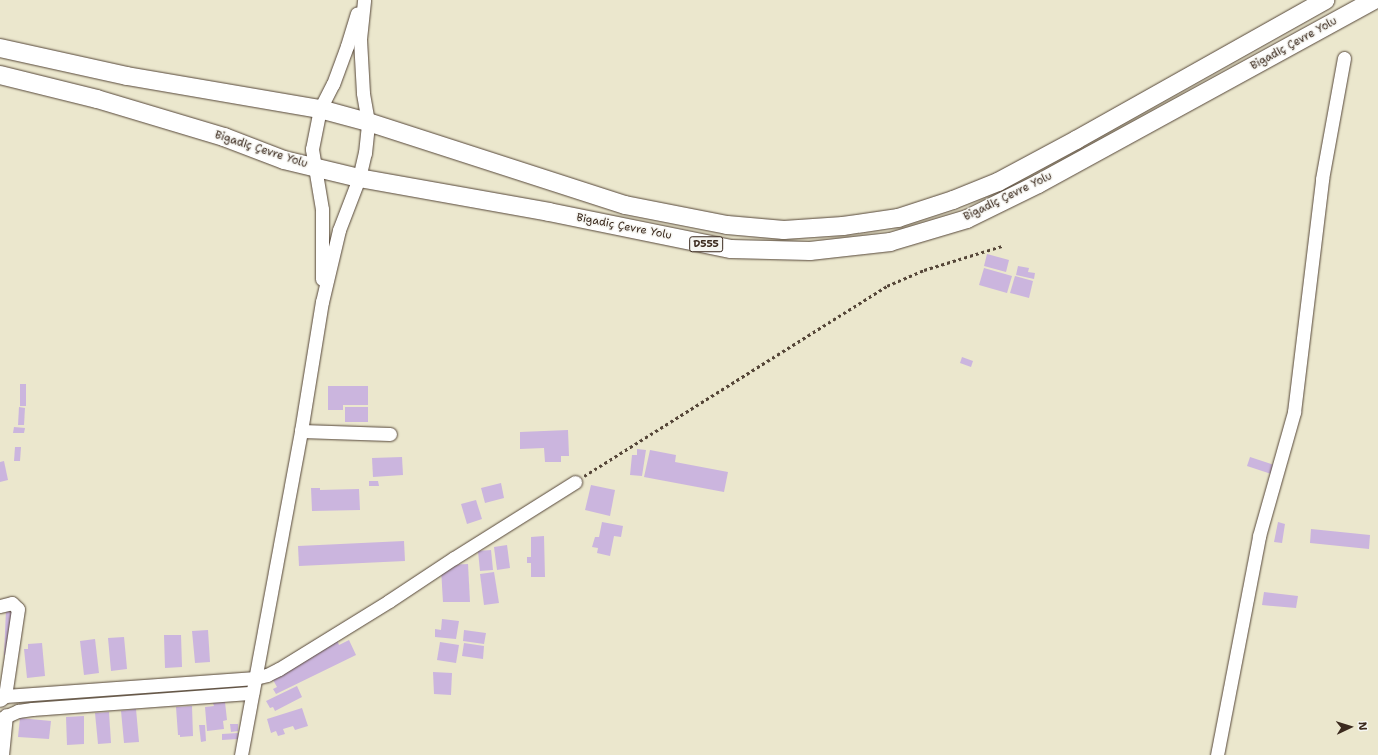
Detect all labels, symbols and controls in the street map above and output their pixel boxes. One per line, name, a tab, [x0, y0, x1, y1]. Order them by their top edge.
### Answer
street label: Bigadiç Çevre Yolu	[1248, 15, 1340, 73]
street label: Bigadiç Çevre Yolu	[213, 129, 309, 171]
street label: Bigadiç Çevre Yolu	[962, 170, 1054, 224]
street label: Bigadiç Çevre Yolu	[575, 211, 673, 243]
road number: D555	[689, 236, 723, 252]
north arrow	[1330, 707, 1370, 747]
text: N	[1355, 721, 1370, 731]

